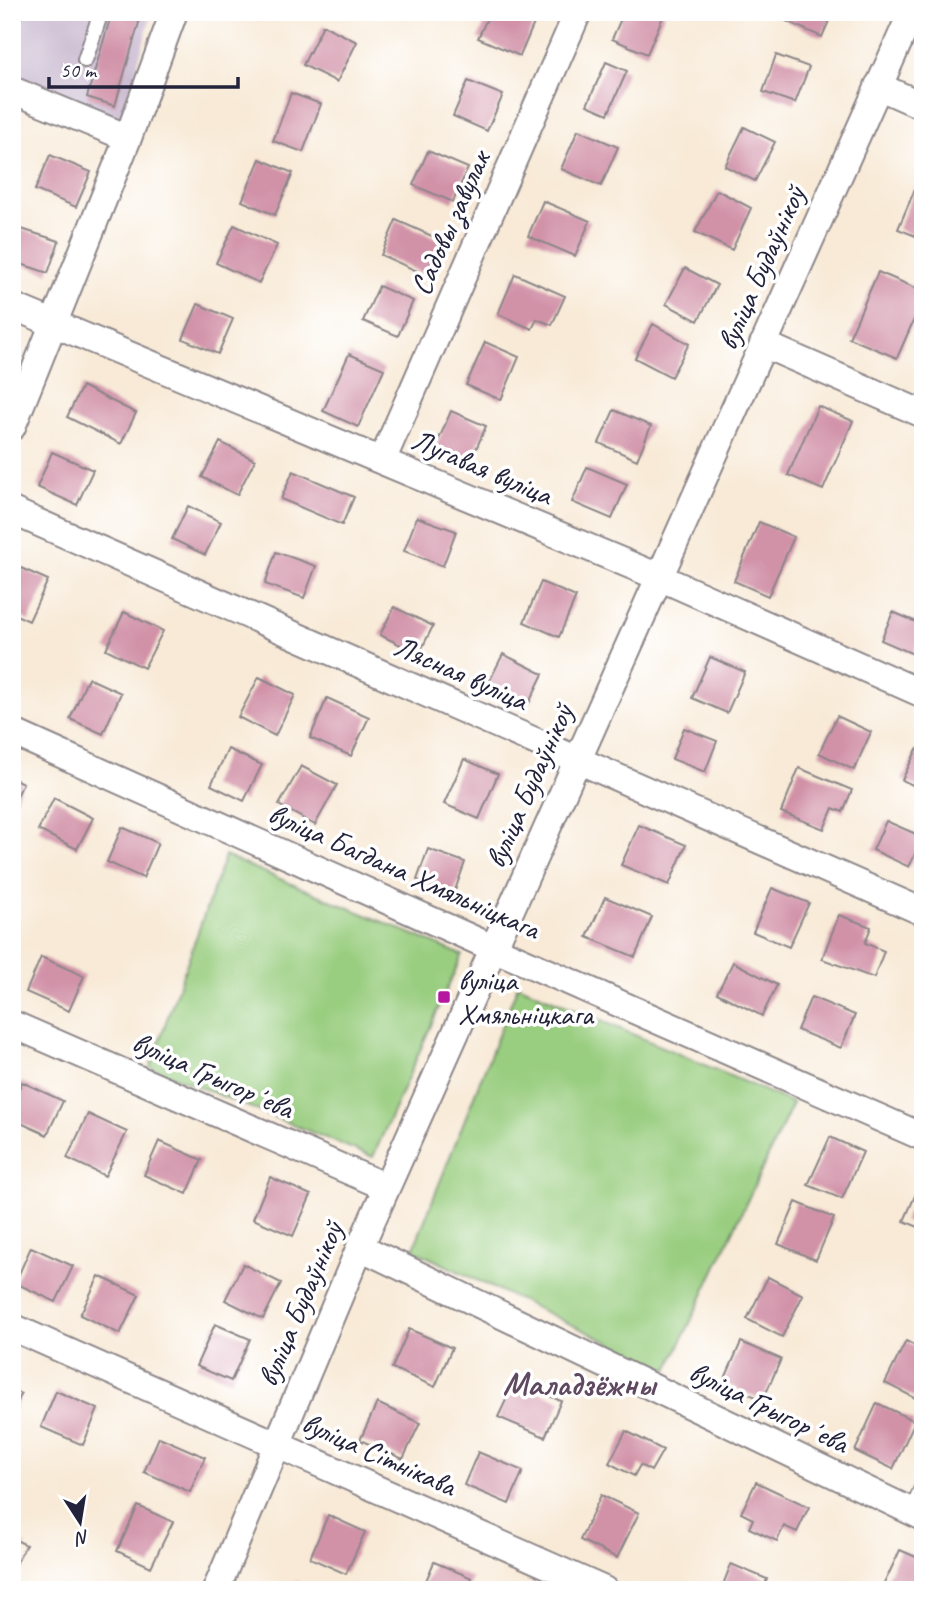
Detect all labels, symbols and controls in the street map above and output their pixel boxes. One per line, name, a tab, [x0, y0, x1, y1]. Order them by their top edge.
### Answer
scale bar	[49, 46, 238, 90]
text: 50 m	[60, 57, 98, 83]
street label: Садовы завулак	[401, 142, 500, 301]
street label: вуліца Будаўнікоў	[708, 178, 815, 356]
street label: Лугавая вуліца	[406, 420, 560, 514]
street label: Лясная вуліца	[388, 627, 535, 720]
street label: вуліца Будаўнікоў	[476, 696, 583, 874]
street label: вуліца Багдана Хмяльніцкага	[262, 794, 547, 949]
place label: вуліца Хмяльніцкага	[458, 961, 595, 1033]
marker: вуліца Хмяльніцкага	[436, 989, 452, 1005]
street label: вуліца Грыгорʼева	[127, 1023, 301, 1128]
street label: вуліца Будаўнікоў	[248, 1214, 353, 1392]
street label: вуліца Грыгорʼева	[683, 1352, 857, 1463]
district label: Маладзёжны	[503, 1363, 658, 1405]
street label: вуліца Сітнікава	[296, 1403, 464, 1506]
north arrow	[46, 1486, 116, 1556]
text: N	[72, 1525, 92, 1551]

